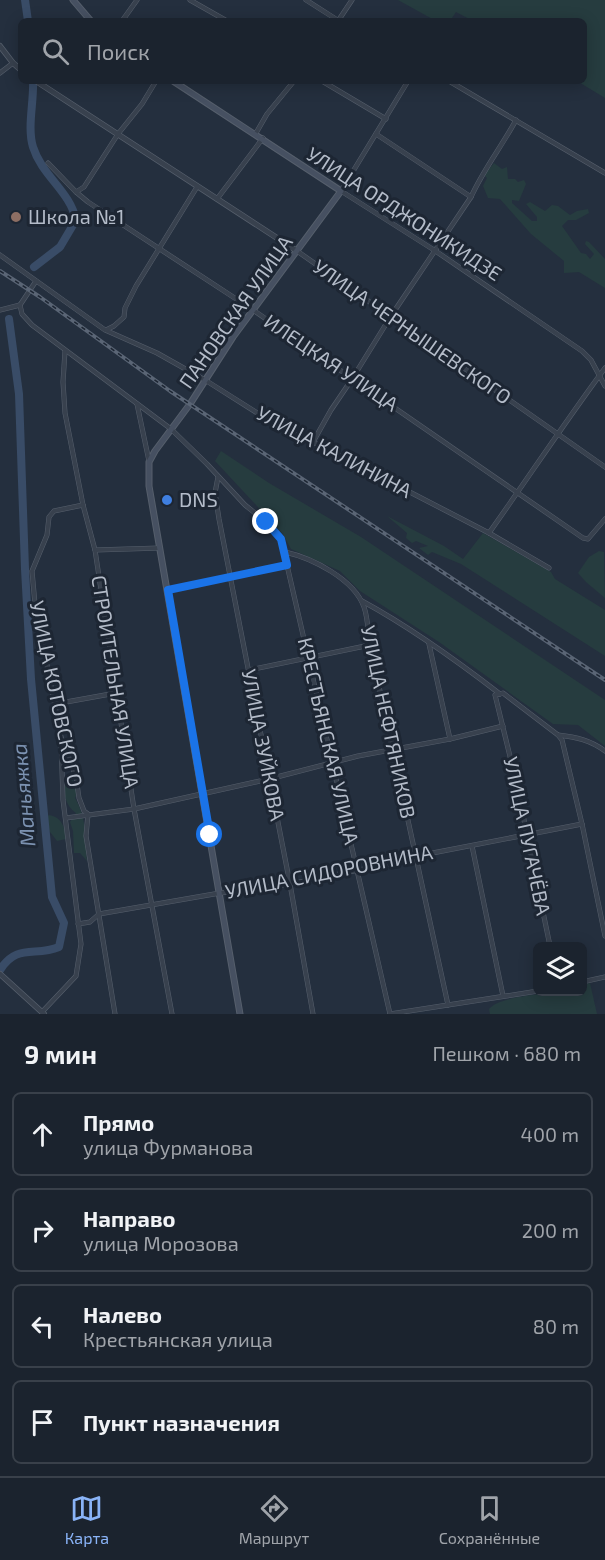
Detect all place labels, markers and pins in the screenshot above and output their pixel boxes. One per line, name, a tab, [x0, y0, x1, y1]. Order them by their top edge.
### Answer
place label: Школа №1	[28, 204, 125, 228]
marker: Школа №1	[9, 210, 23, 224]
place label: DNS	[179, 487, 218, 511]
marker: DNS	[160, 493, 174, 507]

